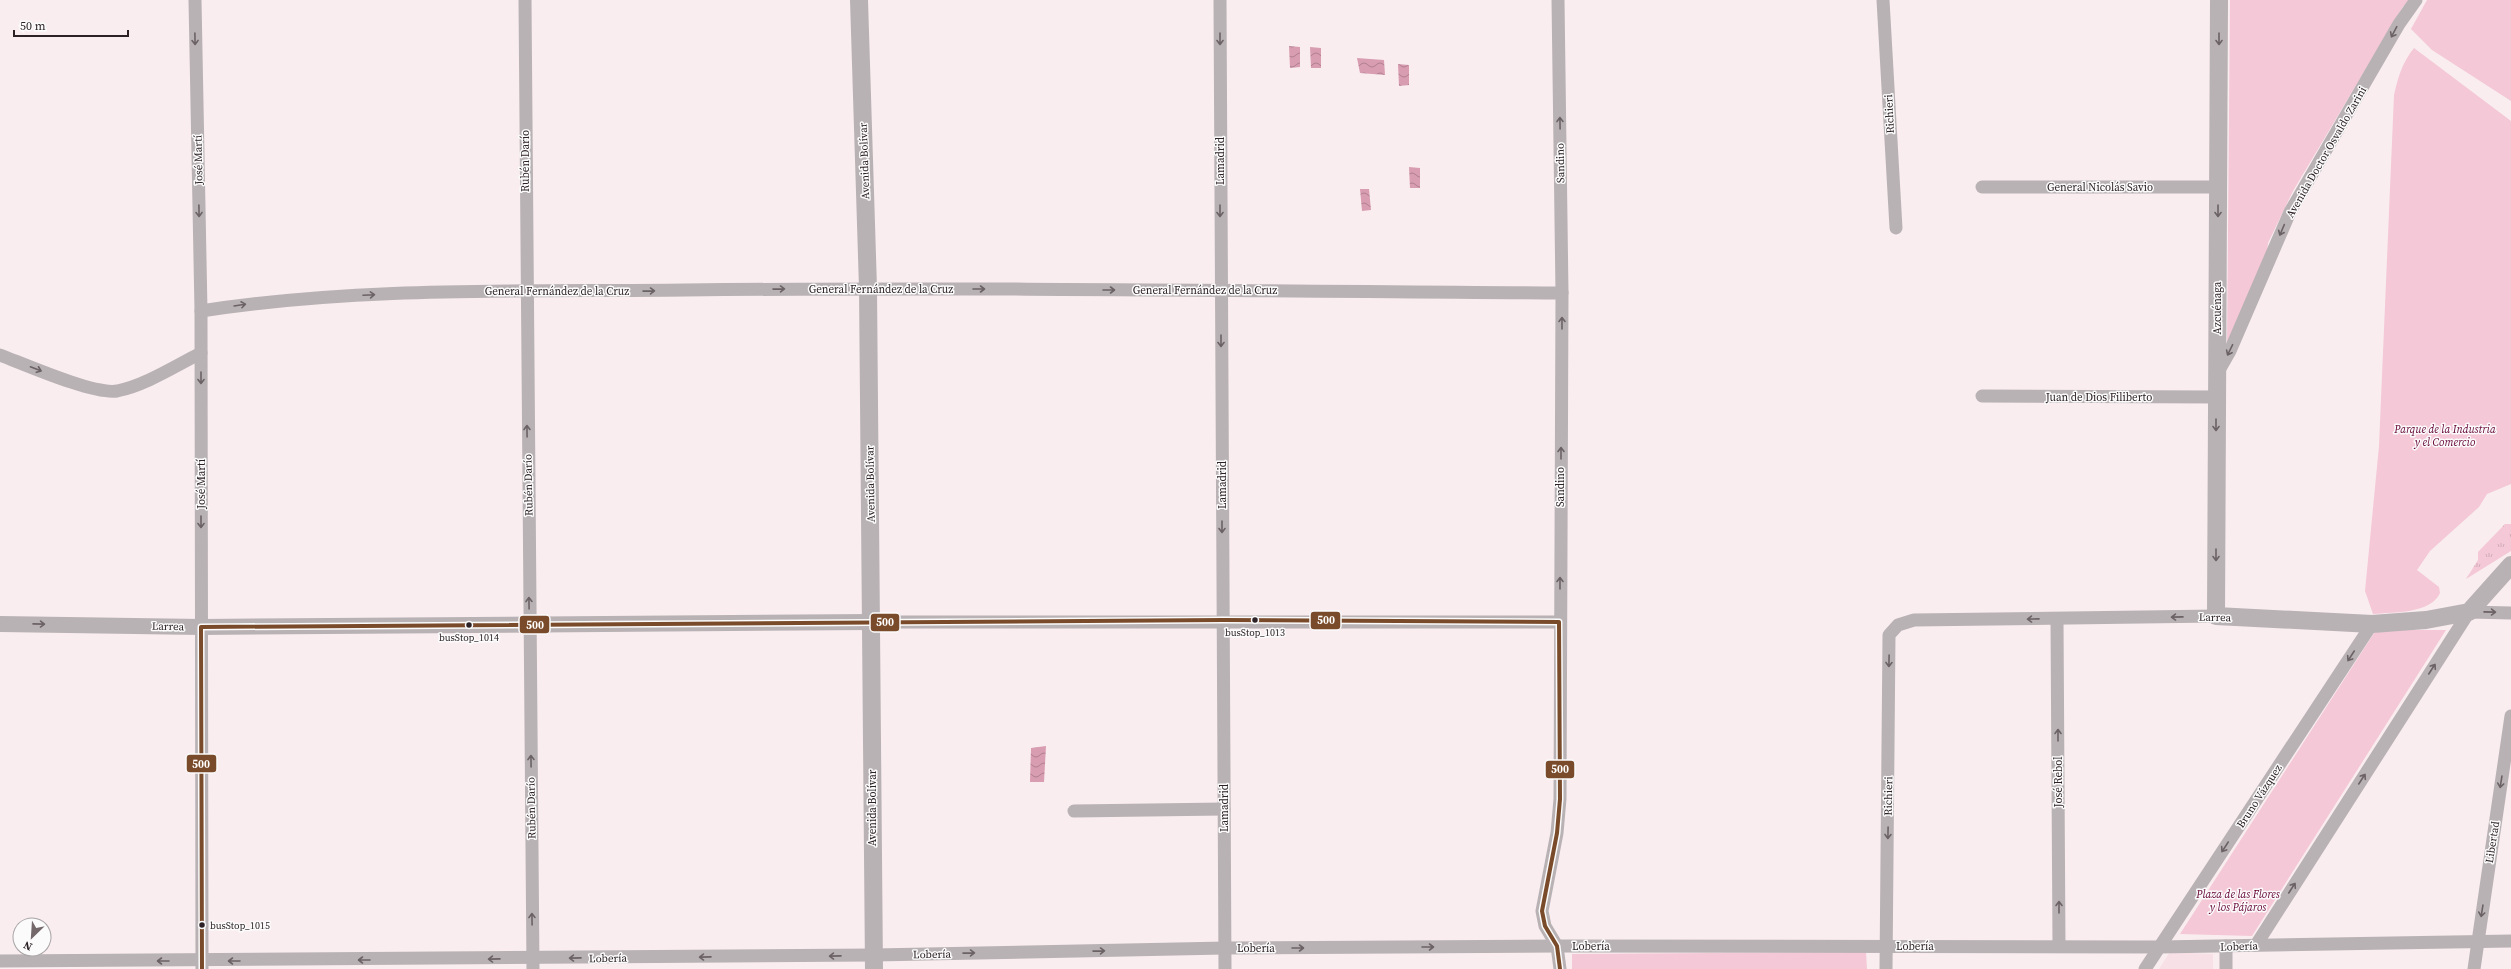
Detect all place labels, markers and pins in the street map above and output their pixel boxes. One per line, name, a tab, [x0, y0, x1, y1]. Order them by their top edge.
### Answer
marker: busStop_1013	[1250, 615, 1260, 625]
marker: busStop_1014	[464, 620, 474, 630]
place label: busStop_1013	[1225, 626, 1285, 639]
place label: busStop_1014	[439, 631, 499, 644]
place label: busStop_1015	[210, 919, 270, 932]
marker: busStop_1015	[197, 920, 207, 930]

